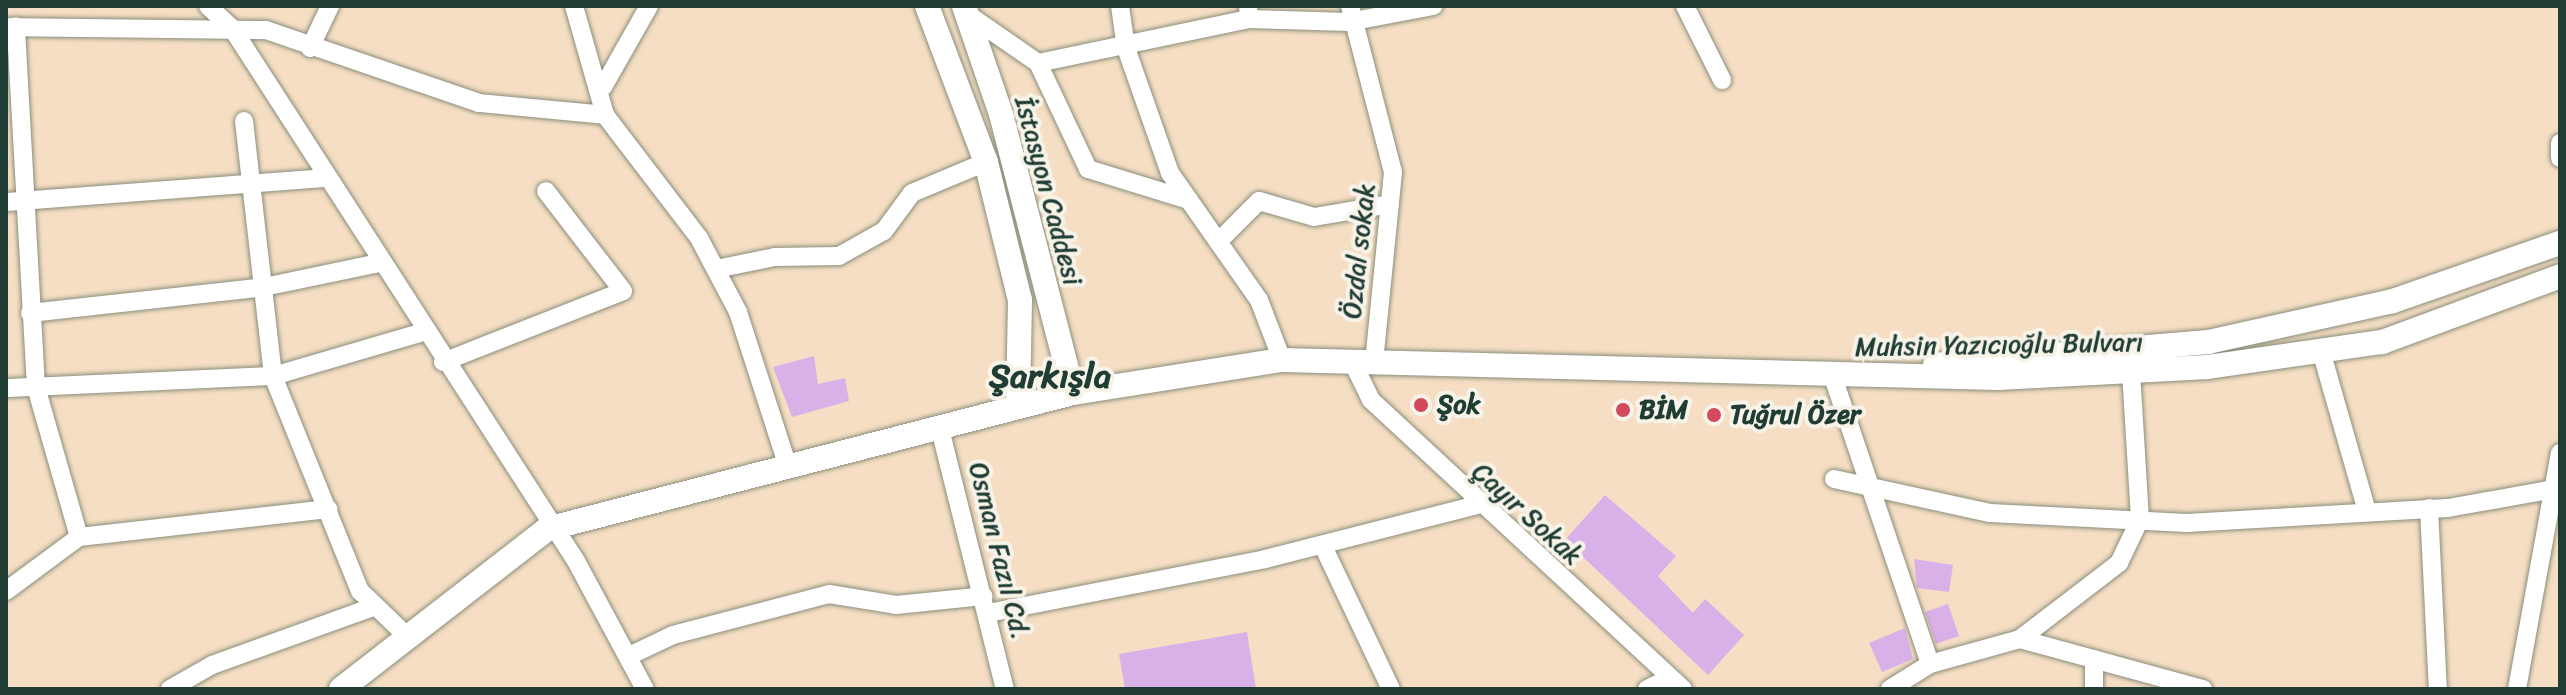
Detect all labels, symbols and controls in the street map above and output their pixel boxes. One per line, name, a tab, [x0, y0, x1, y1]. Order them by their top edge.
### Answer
street label: İstasyon Caddesi	[1008, 94, 1088, 288]
street label: Özdal sokak	[1336, 182, 1382, 320]
street label: Muhsin Yazıcıoğlu Bulvarı	[1855, 327, 2143, 363]
district label: Şarkışla	[989, 357, 1111, 397]
place label: Şok	[1437, 389, 1480, 421]
place label: BİM	[1639, 394, 1688, 426]
marker: Şok	[1412, 396, 1430, 414]
place label: Tuğrul Özer	[1730, 399, 1861, 431]
marker: BİM	[1614, 401, 1632, 419]
marker: Tuğrul Özer	[1705, 406, 1723, 424]
street label: Çayır Sokak	[1465, 456, 1589, 572]
street label: Osman Fazıl Cd.	[962, 459, 1036, 643]

